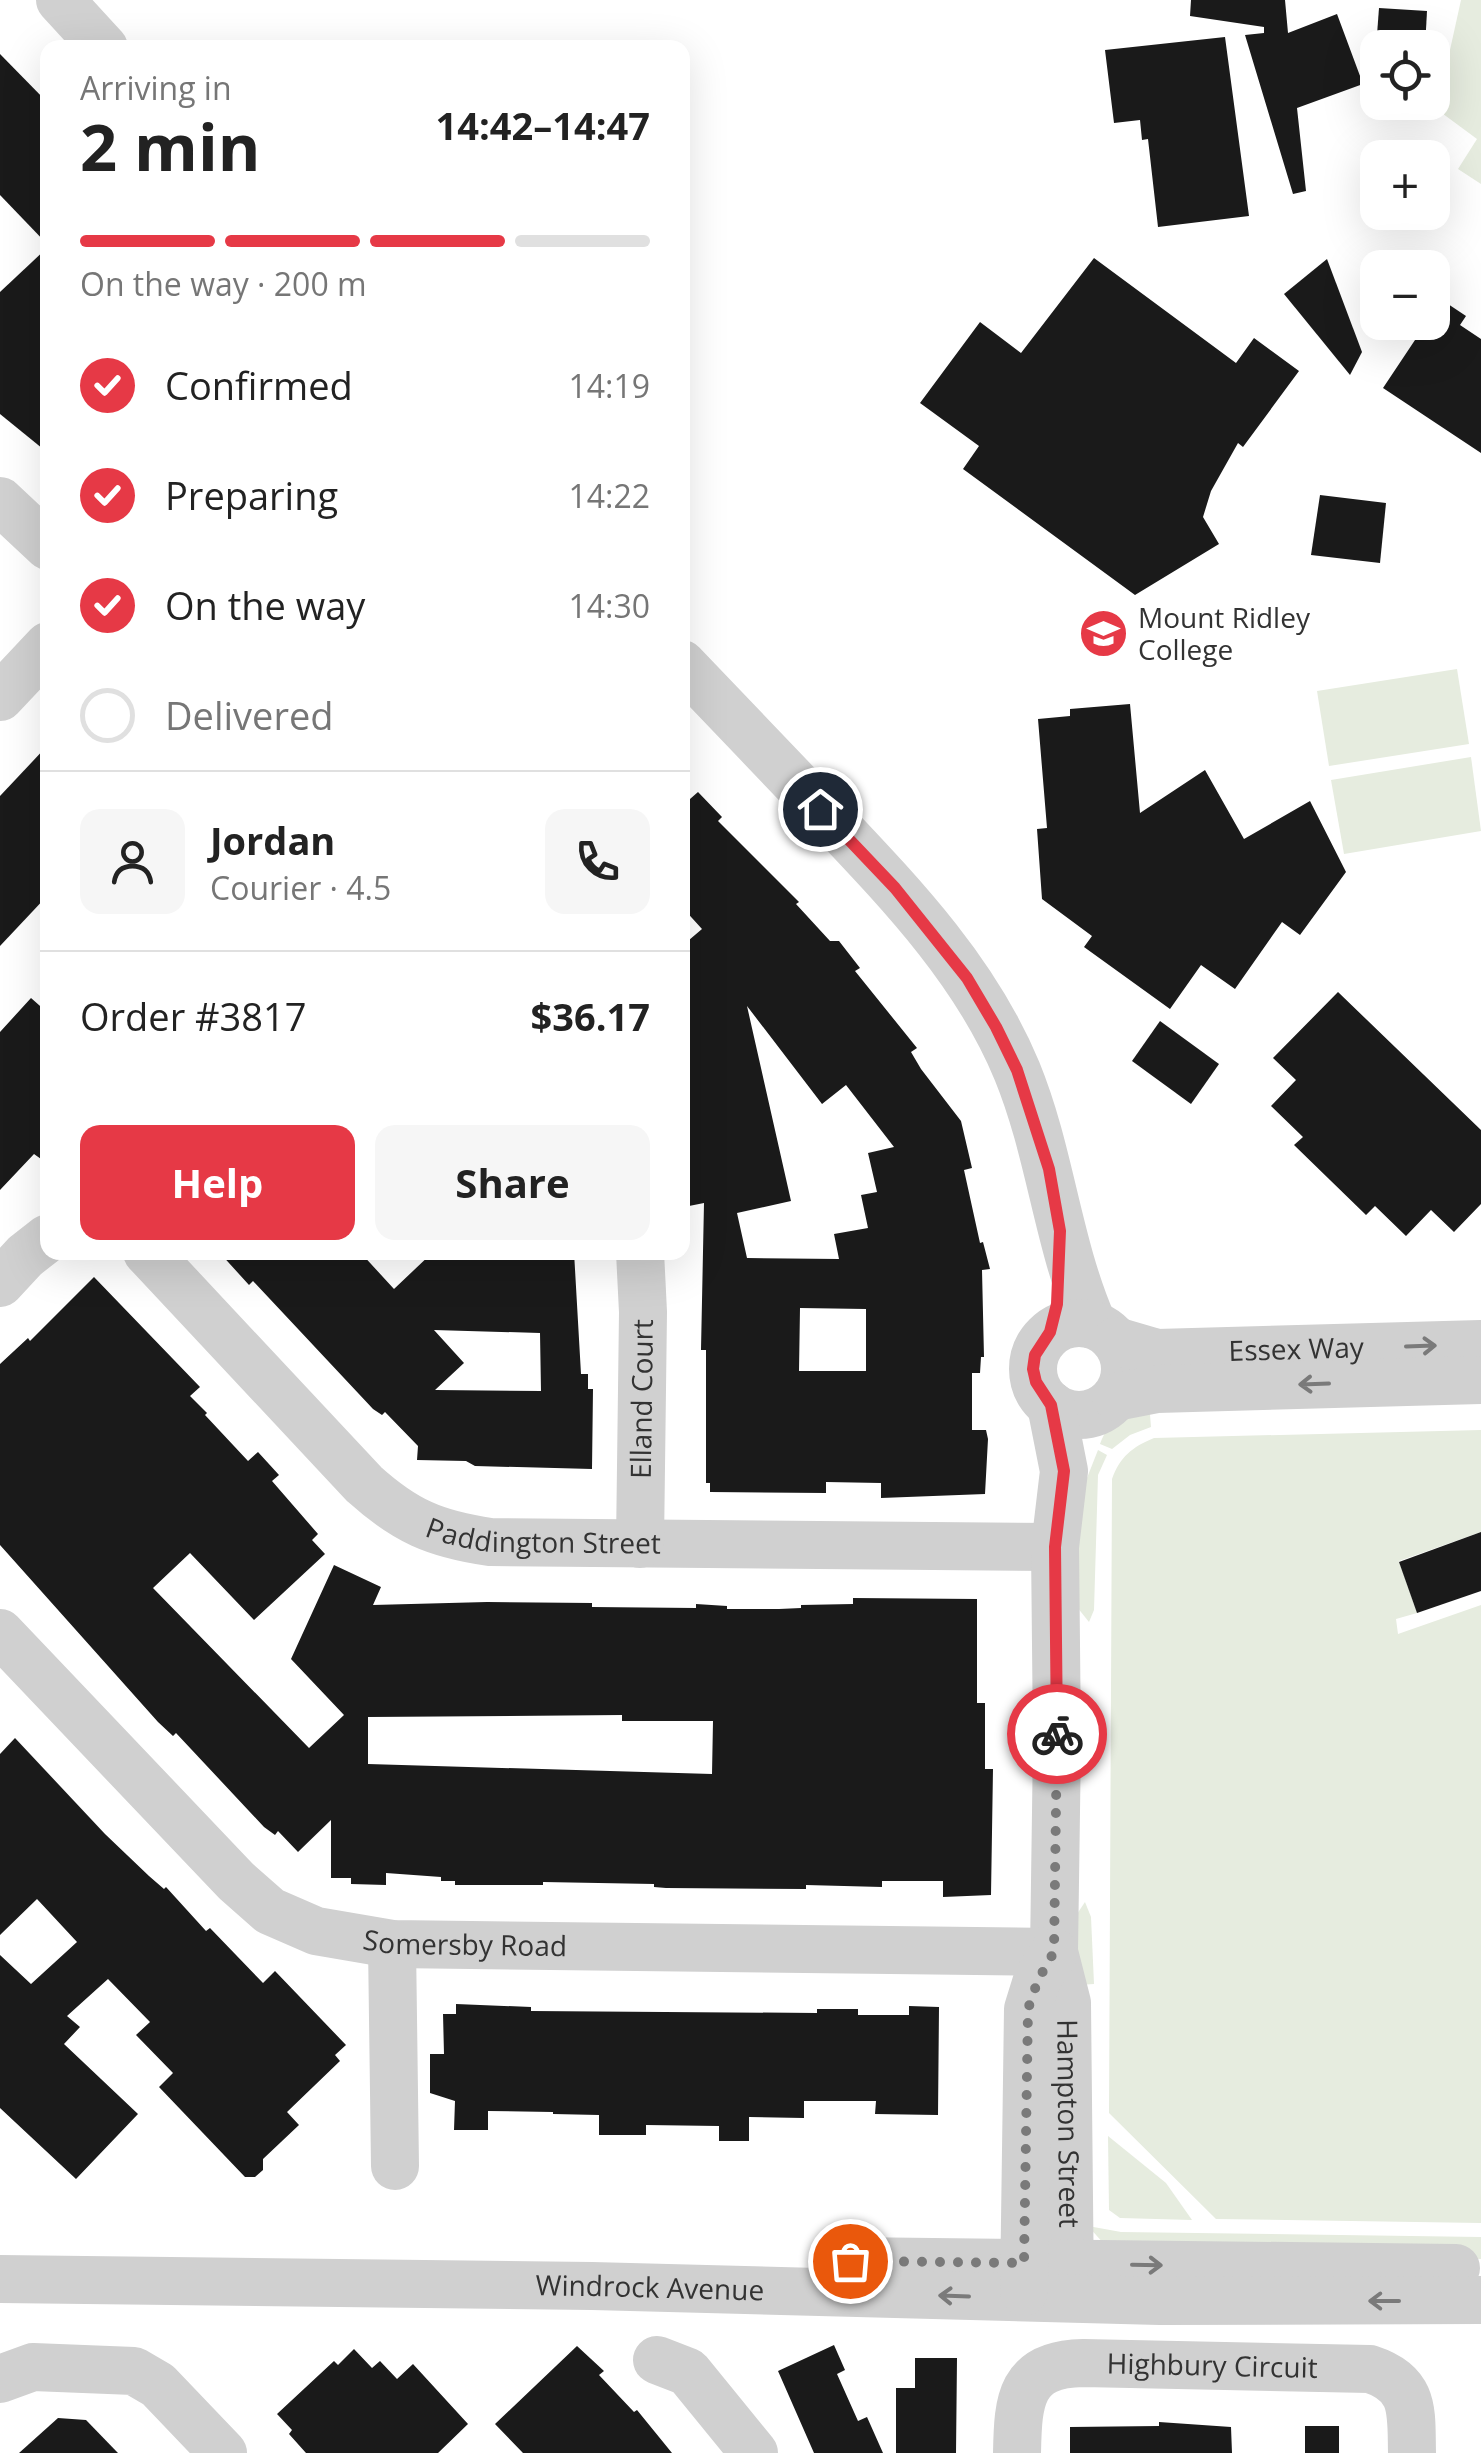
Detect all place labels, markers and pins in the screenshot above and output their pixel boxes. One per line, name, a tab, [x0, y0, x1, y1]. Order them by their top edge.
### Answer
place label: Mount Ridley College	[1138, 598, 1311, 668]
school or university icon: Mount Ridley College	[1077, 608, 1129, 660]
pin	[778, 767, 863, 852]
pin	[808, 2219, 893, 2304]

